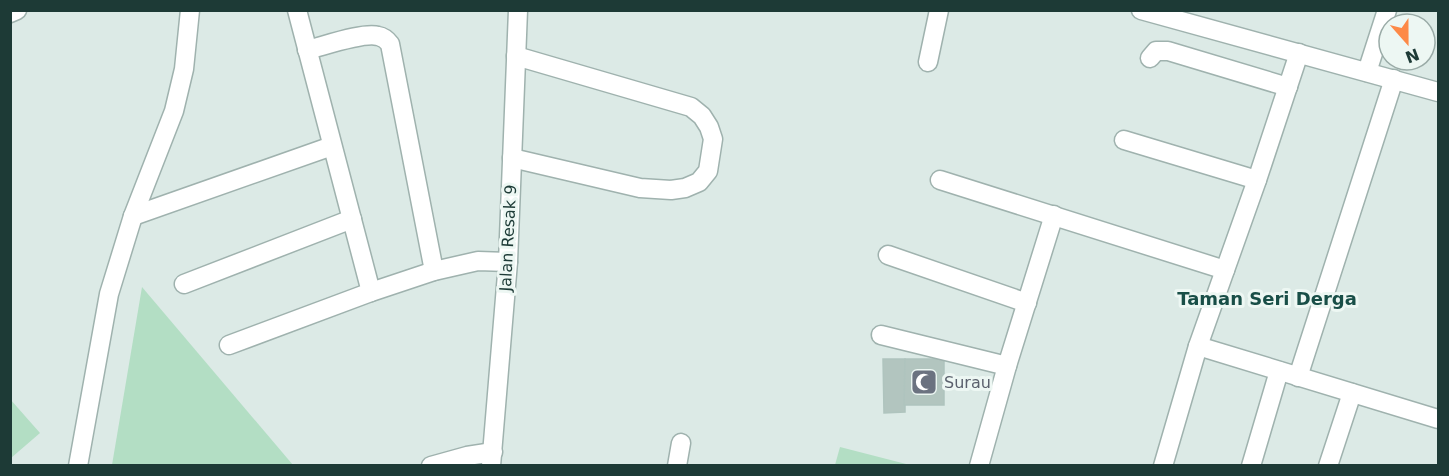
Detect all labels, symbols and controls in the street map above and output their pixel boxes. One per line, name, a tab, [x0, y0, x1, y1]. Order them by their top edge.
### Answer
north arrow	[1377, 12, 1437, 72]
text: N	[1403, 44, 1422, 67]
street label: Jalan Resak 9	[496, 184, 520, 293]
district label: Taman Seri Derga	[1177, 288, 1357, 309]
mosque icon: Surau	[909, 367, 939, 397]
place label: Surau	[944, 373, 991, 392]

